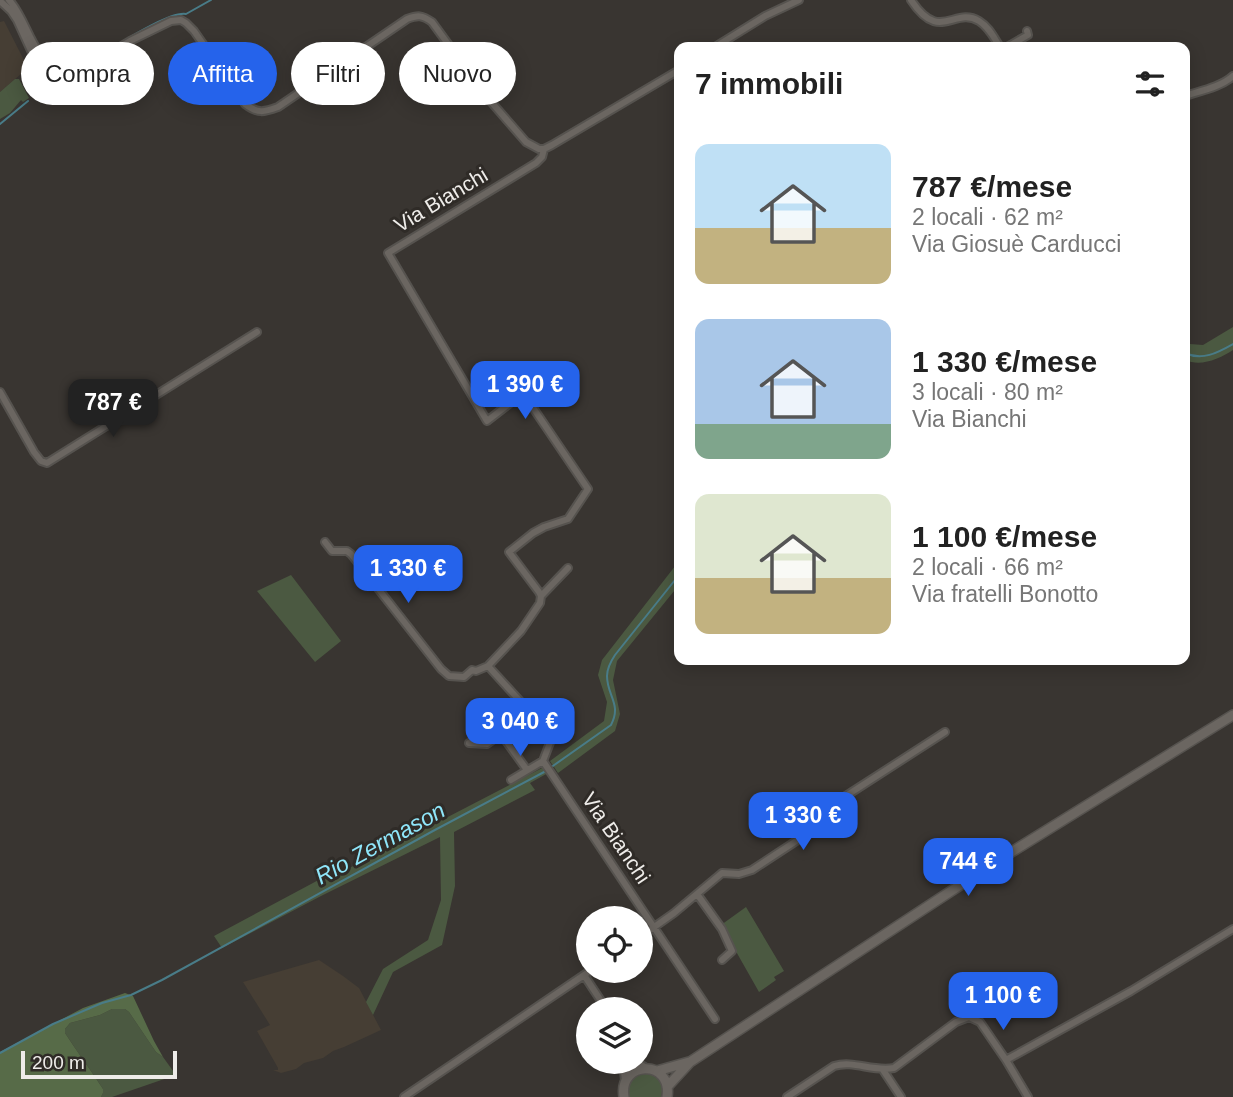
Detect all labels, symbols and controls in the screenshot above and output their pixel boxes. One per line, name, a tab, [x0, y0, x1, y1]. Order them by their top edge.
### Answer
chip: Compra	[21, 42, 154, 105]
chip: Affitta	[168, 42, 277, 105]
chip: Filtri	[291, 42, 385, 105]
chip: Nuovo	[399, 42, 516, 105]
icon: filters	[1131, 65, 1169, 103]
text: 7 immobili	[695, 67, 843, 100]
street label: Via Bianchi	[390, 163, 492, 236]
text: 787 €/mese	[912, 170, 1072, 203]
icon: home	[751, 172, 835, 256]
text: 2 locali · 62 m²	[912, 204, 1063, 230]
text: Via Giosuè Carducci	[912, 231, 1121, 257]
text: 1 330 €/mese	[912, 345, 1097, 378]
icon: home	[751, 347, 835, 431]
pin: 1 390 €	[460, 362, 590, 421]
text: 1 390 €	[487, 371, 563, 397]
text: 3 locali · 80 m²	[912, 379, 1063, 405]
pin: 787 €	[64, 380, 162, 439]
text: 787 €	[84, 389, 142, 415]
text: Via Bianchi	[912, 406, 1027, 432]
text: 1 100 €/mese	[912, 520, 1097, 553]
icon: home	[751, 522, 835, 606]
pin: 1 330 €	[343, 546, 473, 605]
text: 2 locali · 66 m²	[912, 554, 1063, 580]
text: 1 330 €	[370, 555, 446, 581]
text: Via fratelli Bonotto	[912, 581, 1098, 607]
pin: 3 040 €	[455, 698, 585, 758]
text: 3 040 €	[482, 708, 558, 734]
street label: Via Bianchi	[578, 788, 655, 888]
pin: 1 330 €	[738, 792, 868, 852]
water label: Rio Zermason	[311, 797, 449, 889]
text: 1 330 €	[765, 802, 841, 828]
pin: 744 €	[919, 838, 1017, 898]
text: 744 €	[939, 848, 997, 874]
map controls	[576, 906, 653, 1074]
button: locate	[576, 906, 653, 983]
pin: 1 100 €	[938, 972, 1068, 1032]
text: 1 100 €	[965, 982, 1041, 1008]
button: layers	[576, 997, 653, 1074]
scale bar	[21, 1048, 177, 1080]
text: 200 m	[32, 1052, 85, 1073]

